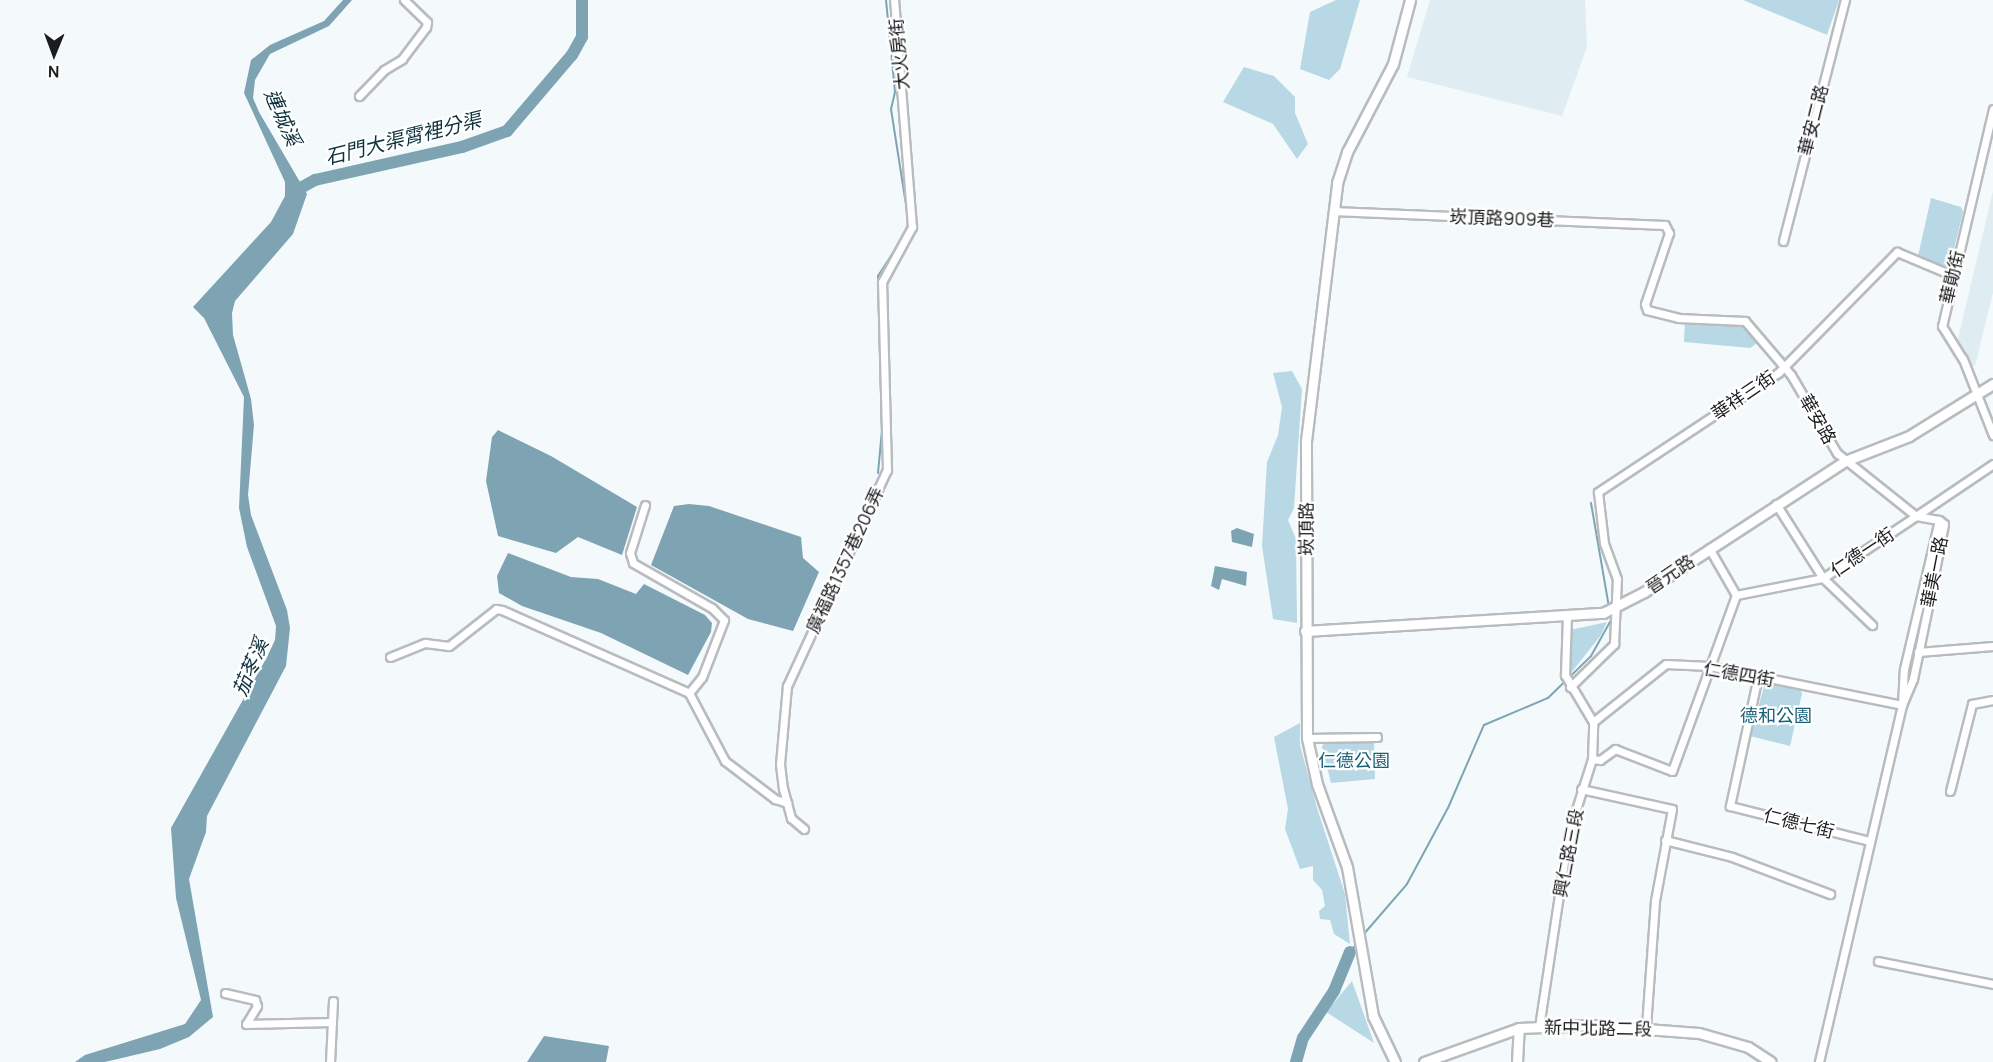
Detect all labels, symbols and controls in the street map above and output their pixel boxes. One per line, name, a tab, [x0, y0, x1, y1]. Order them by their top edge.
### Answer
street label: 大火房街	[885, 17, 913, 91]
north arrow	[24, 24, 84, 84]
text: N	[48, 61, 60, 83]
street label: 華安二路	[1794, 82, 1832, 158]
water label: 連城溪	[260, 85, 306, 149]
water label: 石門大渠霄裡分渠	[322, 107, 484, 169]
street label: 崁頂路909巷	[1449, 205, 1555, 231]
street label: 華勛街	[1935, 248, 1969, 306]
street label: 華祥三街	[1707, 366, 1779, 424]
street label: 華安路	[1795, 390, 1841, 448]
street label: 廣福路1357巷206弄	[802, 483, 888, 637]
street label: 崁頂路	[1295, 502, 1317, 556]
street label: 仁德一街	[1826, 523, 1898, 581]
street label: 華美一路	[1917, 535, 1951, 609]
street label: 晉元路	[1642, 550, 1698, 598]
water label: 茄苳溪	[227, 635, 273, 699]
street label: 仁德四街	[1702, 657, 1776, 691]
park label: 德和公園	[1740, 704, 1812, 726]
park label: 仁德公園	[1318, 749, 1390, 771]
street label: 仁德七街	[1761, 804, 1837, 842]
street label: 興仁路三段	[1549, 807, 1587, 899]
street label: 新中北路二段	[1544, 1016, 1652, 1040]

